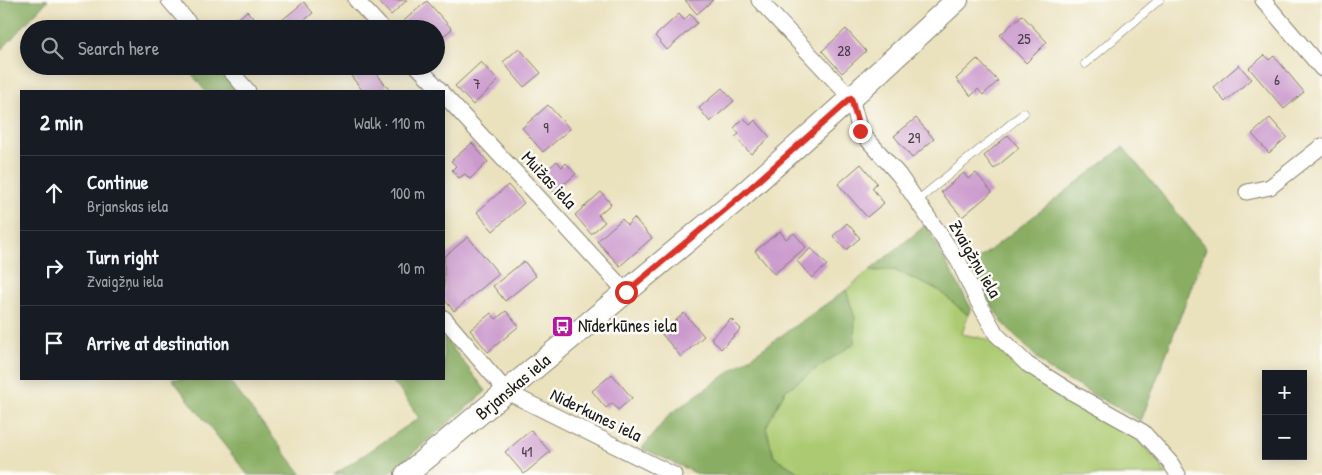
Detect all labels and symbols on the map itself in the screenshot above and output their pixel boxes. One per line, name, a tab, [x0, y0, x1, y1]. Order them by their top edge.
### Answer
house number: 25	[1017, 28, 1031, 49]
house number: 28	[837, 40, 851, 61]
house number: 6	[1274, 69, 1280, 90]
house number: 7	[473, 73, 481, 94]
house number: 9	[543, 117, 549, 138]
route end	[849, 120, 872, 143]
house number: 29	[908, 127, 921, 148]
street label: Muižas iela	[516, 145, 583, 214]
street label: Zvaigžņu iela	[943, 215, 1008, 302]
route start	[615, 281, 638, 304]
place label: Nīderkūnes iela	[578, 313, 677, 338]
bus stop icon: Nīderkūnes iela	[550, 314, 574, 338]
street label: Brjanskas iela	[470, 348, 556, 425]
street label: Niderkunes iela	[546, 382, 646, 447]
house number: 41	[521, 441, 533, 462]

